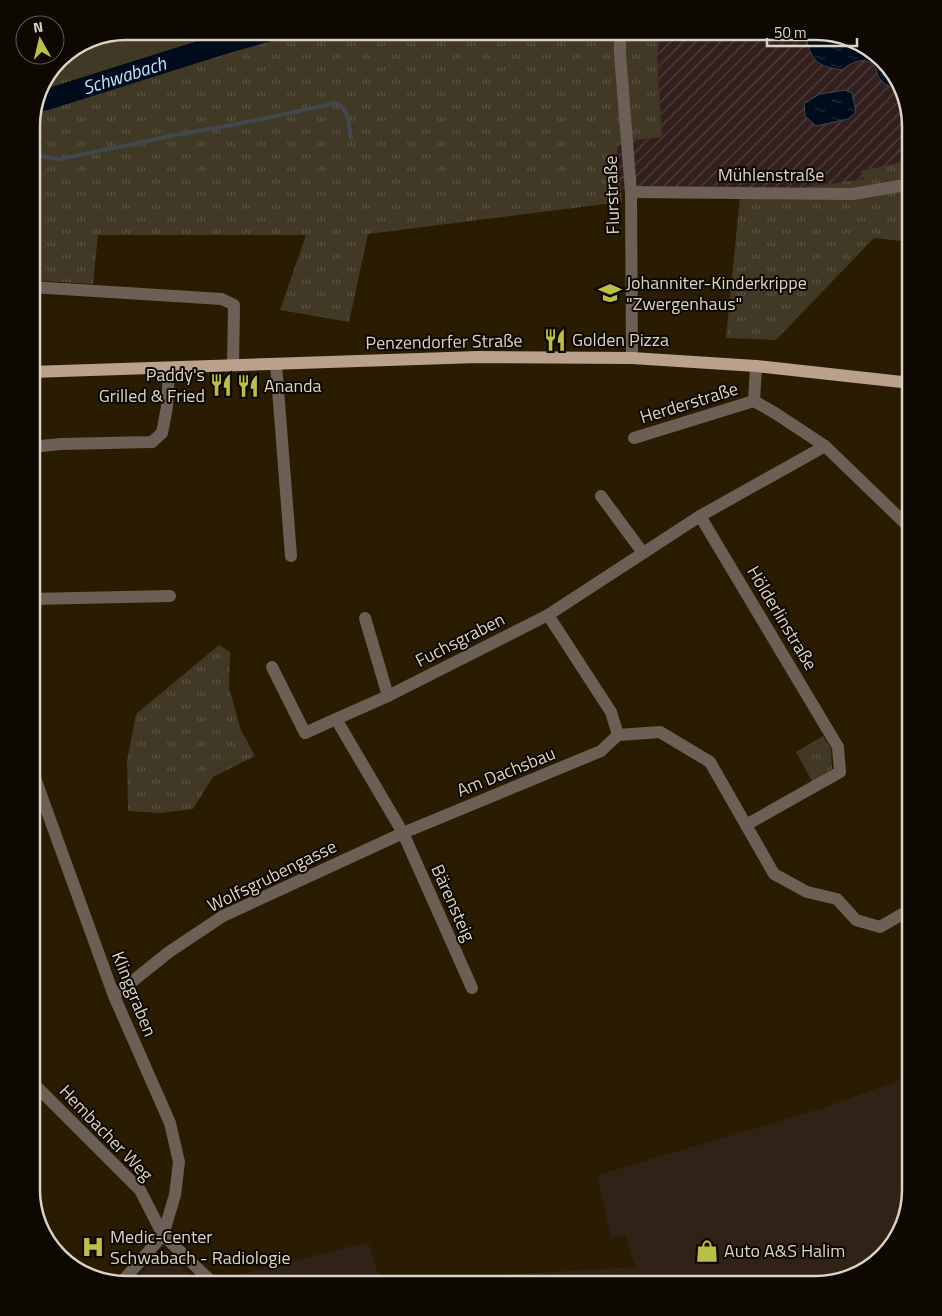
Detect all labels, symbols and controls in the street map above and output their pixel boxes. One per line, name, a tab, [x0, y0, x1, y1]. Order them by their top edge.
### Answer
north arrow	[15, 15, 65, 65]
scale bar	[767, 15, 857, 47]
text: N	[32, 16, 44, 38]
text: 50 m	[774, 21, 807, 44]
water label: Schwabach	[79, 48, 170, 101]
street label: Flurstraße	[597, 155, 626, 235]
street label: Mühlenstraße	[718, 161, 824, 188]
place label: Johanniter-Kinderkrippe "Zwergenhaus"	[626, 269, 807, 317]
school or university icon: Johanniter-Kinderkrippe "Zwergenhaus"	[597, 280, 623, 306]
place label: Golden Pizza	[572, 326, 669, 353]
street label: Penzendorfer Straße	[365, 327, 523, 356]
restaurant icon: Golden Pizza	[542, 327, 568, 353]
place label: Paddy's Grilled & Fried	[99, 361, 205, 409]
restaurant icon: Paddy's Grilled & Fried	[208, 372, 234, 398]
place label: Ananda	[264, 372, 322, 399]
restaurant icon: Ananda	[235, 373, 261, 399]
street label: Herderstraße	[636, 375, 741, 430]
street label: Hölderlinstraße	[741, 560, 824, 675]
street label: Fuchsgraben	[410, 605, 509, 674]
street label: Am Dachsbau	[452, 739, 559, 804]
street label: Wolfsgrubengasse	[203, 833, 341, 919]
street label: Bärensteig	[424, 860, 482, 946]
street label: Klinggraben	[105, 947, 164, 1041]
street label: Hembacher Weg	[53, 1078, 160, 1187]
place label: Medic-Center Schwabach - Radiologie	[110, 1223, 291, 1271]
hospital icon: Medic-Center Schwabach - Radiologie	[80, 1234, 106, 1260]
place label: Auto A&S Halim	[724, 1237, 845, 1264]
shop icon: Auto A&S Halim	[694, 1238, 720, 1264]

